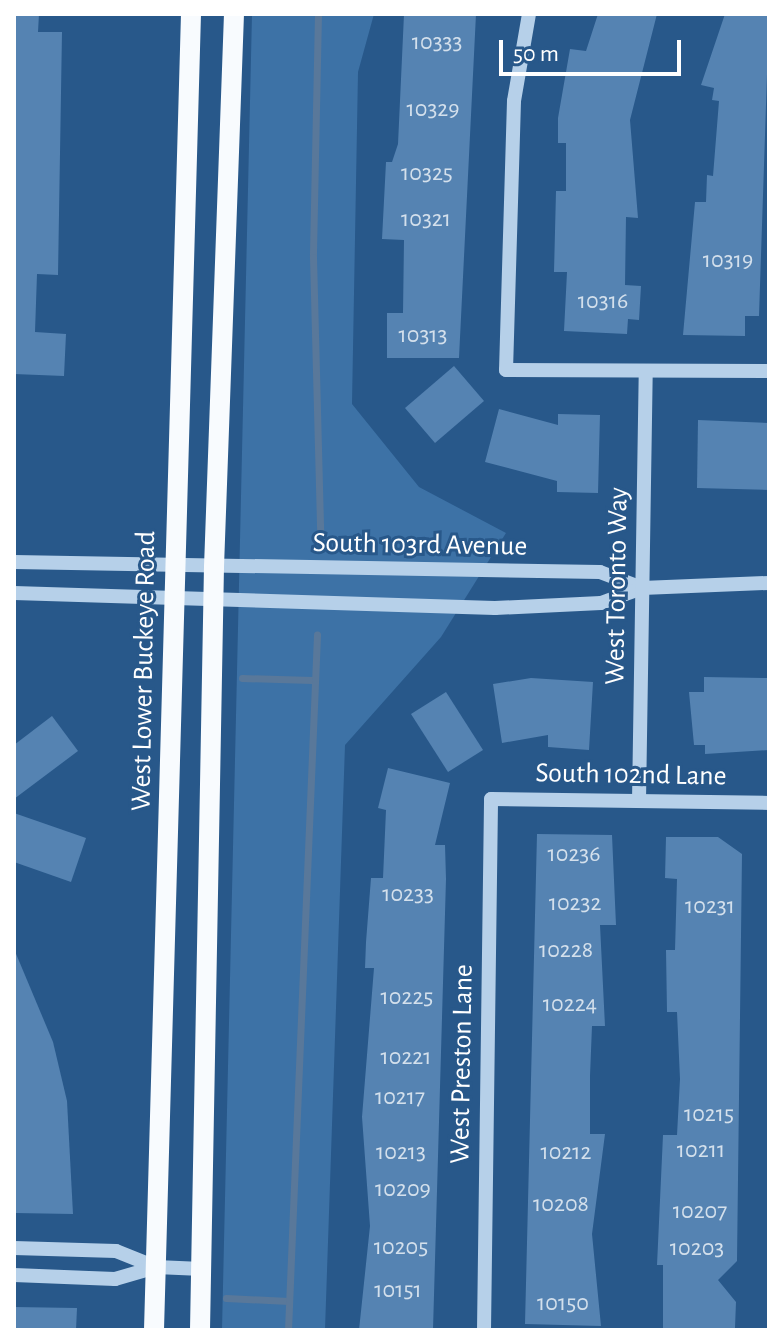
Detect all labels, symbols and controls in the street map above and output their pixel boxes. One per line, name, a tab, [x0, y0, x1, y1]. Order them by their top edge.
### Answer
scale bar	[503, 24, 685, 74]
house number: 10333	[412, 29, 462, 57]
text: 50 m	[513, 42, 559, 66]
house number: 10329	[406, 96, 460, 124]
house number: 10325	[401, 160, 453, 188]
house number: 10321	[401, 206, 451, 234]
house number: 10319	[703, 247, 753, 275]
house number: 10316	[578, 288, 628, 316]
house number: 10313	[399, 322, 447, 350]
street label: West Toronto Way	[598, 487, 636, 685]
street label: South 103rd Avenue	[312, 526, 528, 564]
street label: West Lower Buckeye Road	[125, 531, 163, 811]
street label: South 102nd Lane	[535, 757, 727, 793]
house number: 10236	[547, 841, 601, 869]
house number: 10233	[382, 881, 434, 909]
house number: 10232	[549, 890, 601, 918]
house number: 10231	[685, 893, 735, 921]
house number: 10228	[539, 937, 593, 965]
street label: West Preston Lane	[443, 964, 481, 1164]
house number: 10225	[381, 984, 433, 1012]
house number: 10224	[543, 991, 597, 1019]
house number: 10221	[380, 1044, 432, 1072]
house number: 10217	[375, 1084, 425, 1112]
house number: 10215	[684, 1101, 734, 1129]
house number: 10211	[677, 1137, 725, 1165]
house number: 10213	[376, 1139, 426, 1167]
house number: 10212	[540, 1139, 592, 1167]
house number: 10209	[375, 1176, 431, 1204]
house number: 10208	[533, 1191, 589, 1219]
house number: 10207	[673, 1198, 727, 1226]
house number: 10205	[374, 1234, 428, 1262]
house number: 10203	[670, 1235, 724, 1263]
house number: 10151	[374, 1277, 422, 1305]
house number: 10150	[537, 1290, 589, 1318]

